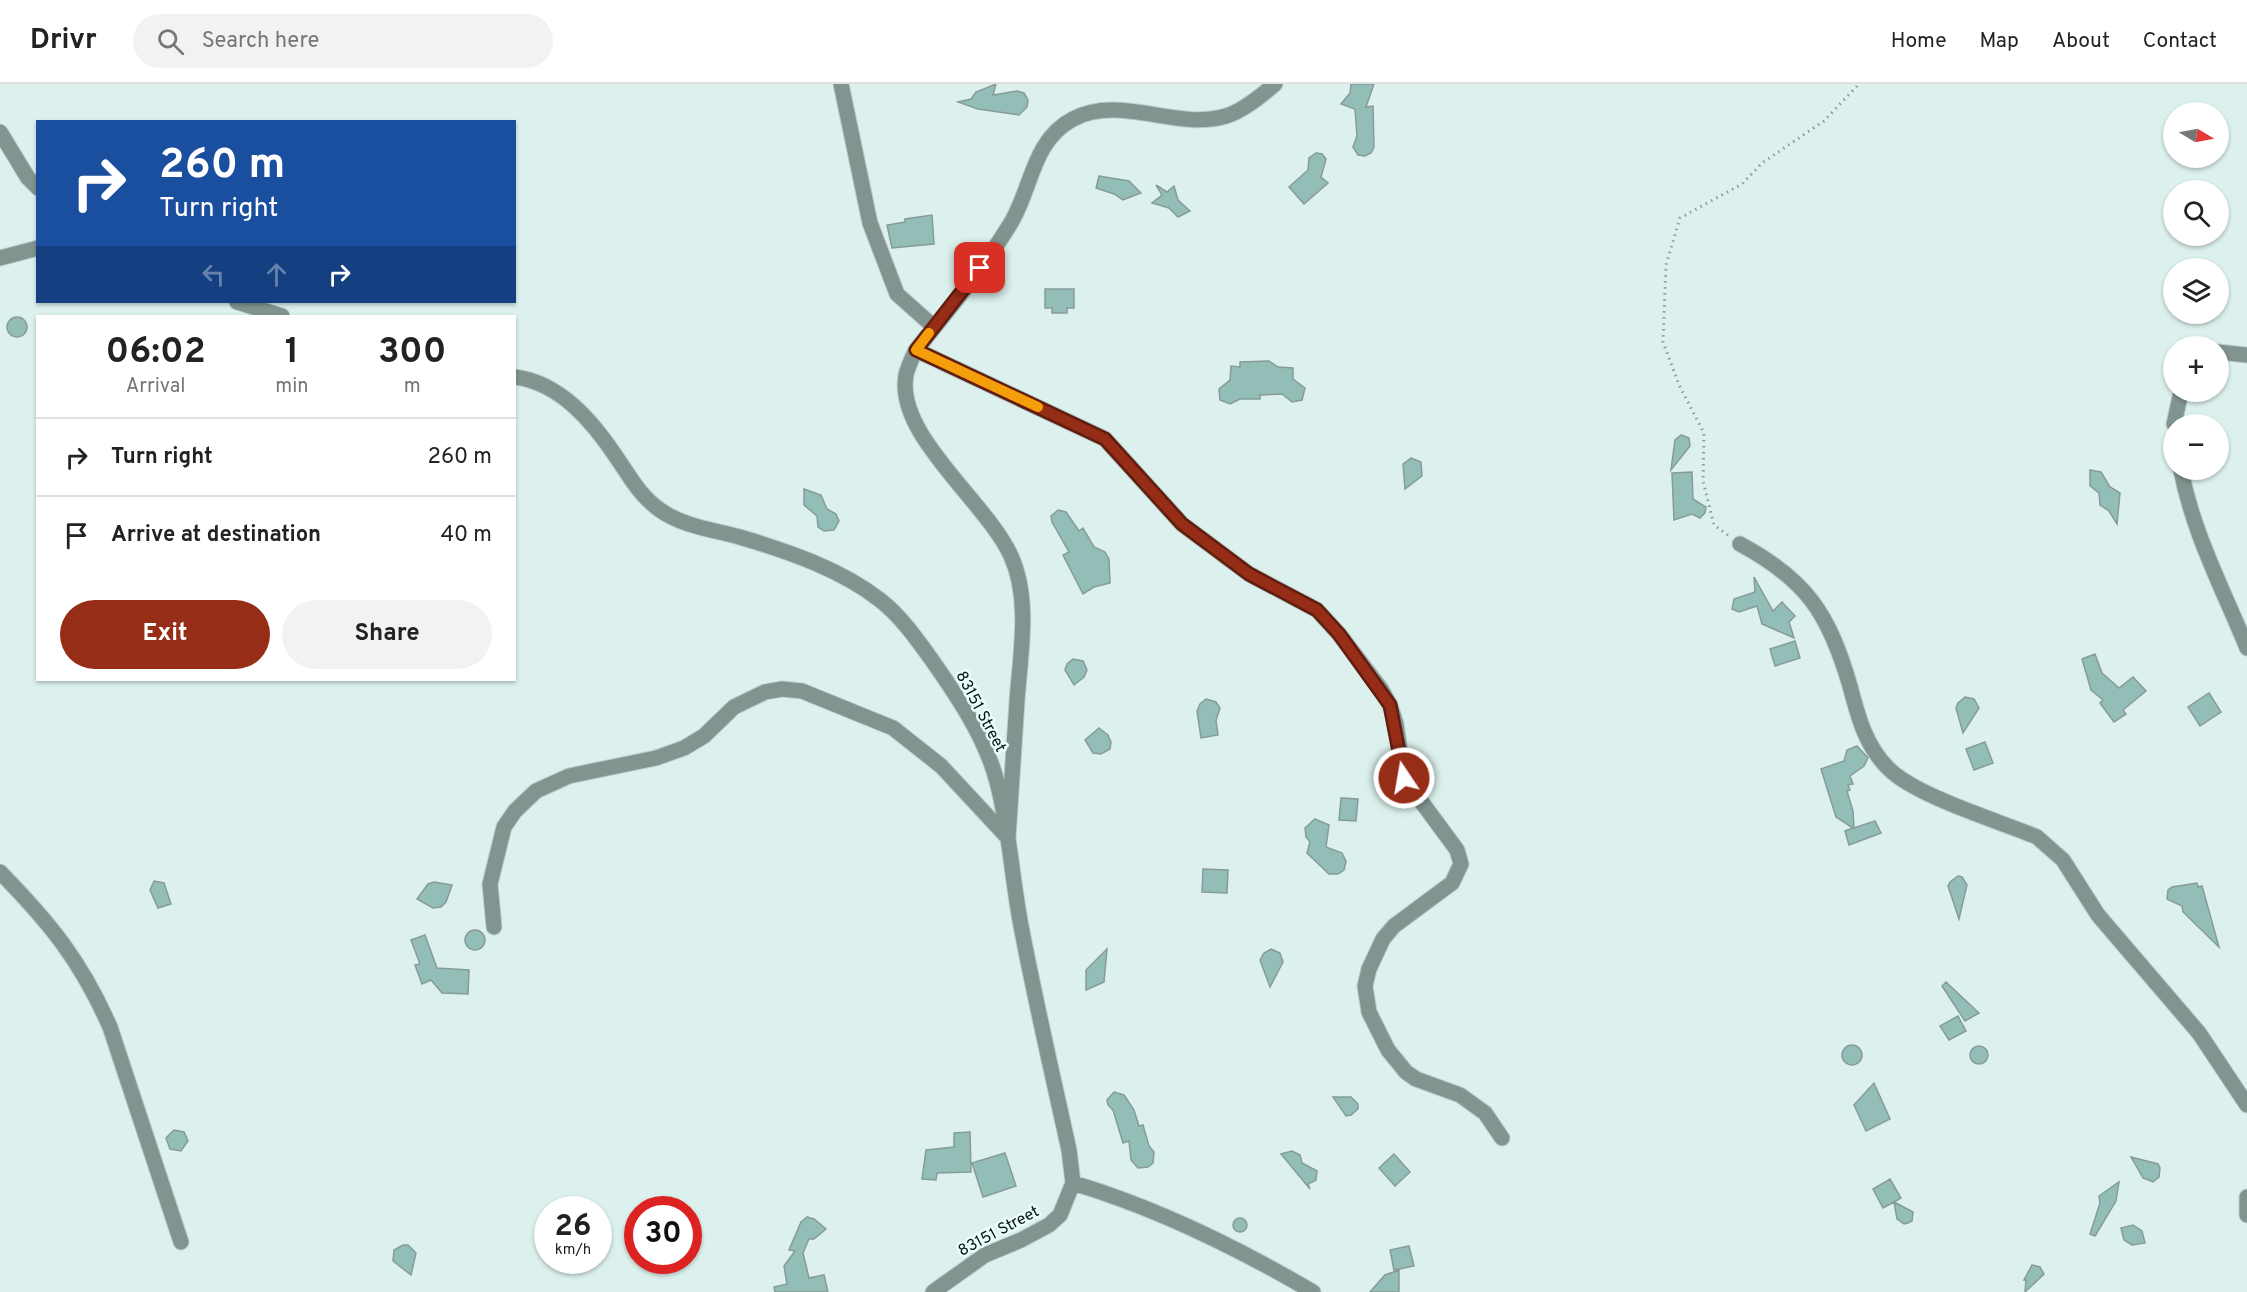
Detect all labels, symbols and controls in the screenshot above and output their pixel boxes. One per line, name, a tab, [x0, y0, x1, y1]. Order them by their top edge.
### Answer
search box	[133, 14, 553, 68]
text: Drivr	[30, 23, 97, 59]
icon: search	[154, 25, 187, 58]
text: Search here	[202, 28, 319, 55]
text: Home	[1891, 28, 1947, 55]
text: Map	[1980, 28, 2019, 55]
text: About	[2052, 28, 2110, 55]
text: Contact	[2143, 28, 2217, 55]
north arrow	[2163, 102, 2229, 168]
map controls	[2163, 102, 2229, 480]
text: 260 m	[159, 140, 285, 193]
icon: right	[60, 144, 138, 222]
button: search	[2163, 180, 2229, 246]
text: Turn right	[159, 192, 278, 226]
pin	[954, 242, 1005, 293]
icon: arrive	[963, 251, 996, 284]
icon: left	[197, 258, 230, 291]
icon: ahead	[260, 258, 293, 291]
icon: right	[323, 258, 356, 291]
button: layers	[2163, 258, 2229, 324]
text: 06:02	[105, 330, 206, 376]
text: 1	[285, 330, 299, 376]
text: 300	[378, 330, 446, 376]
button: +	[2163, 336, 2229, 402]
text: Arrival	[126, 374, 185, 400]
text: min	[275, 374, 308, 400]
text: m	[404, 374, 421, 400]
button: −	[2163, 414, 2229, 480]
icon: right	[60, 441, 93, 474]
text: Turn right	[111, 444, 213, 471]
text: 260 m	[427, 444, 492, 471]
icon: arrive	[60, 519, 93, 552]
text: Arrive at destination	[111, 522, 321, 549]
text: 40 m	[440, 522, 492, 549]
button: Exit	[60, 600, 270, 669]
button: Share	[282, 600, 492, 669]
street label: 83151 Street	[950, 668, 1010, 756]
position arrow	[1372, 746, 1436, 810]
speed limit sign: 30	[624, 1196, 702, 1274]
street label: 83151 Street	[955, 1202, 1043, 1262]
text: 26	[555, 1209, 591, 1246]
text: km/h	[555, 1241, 591, 1260]

